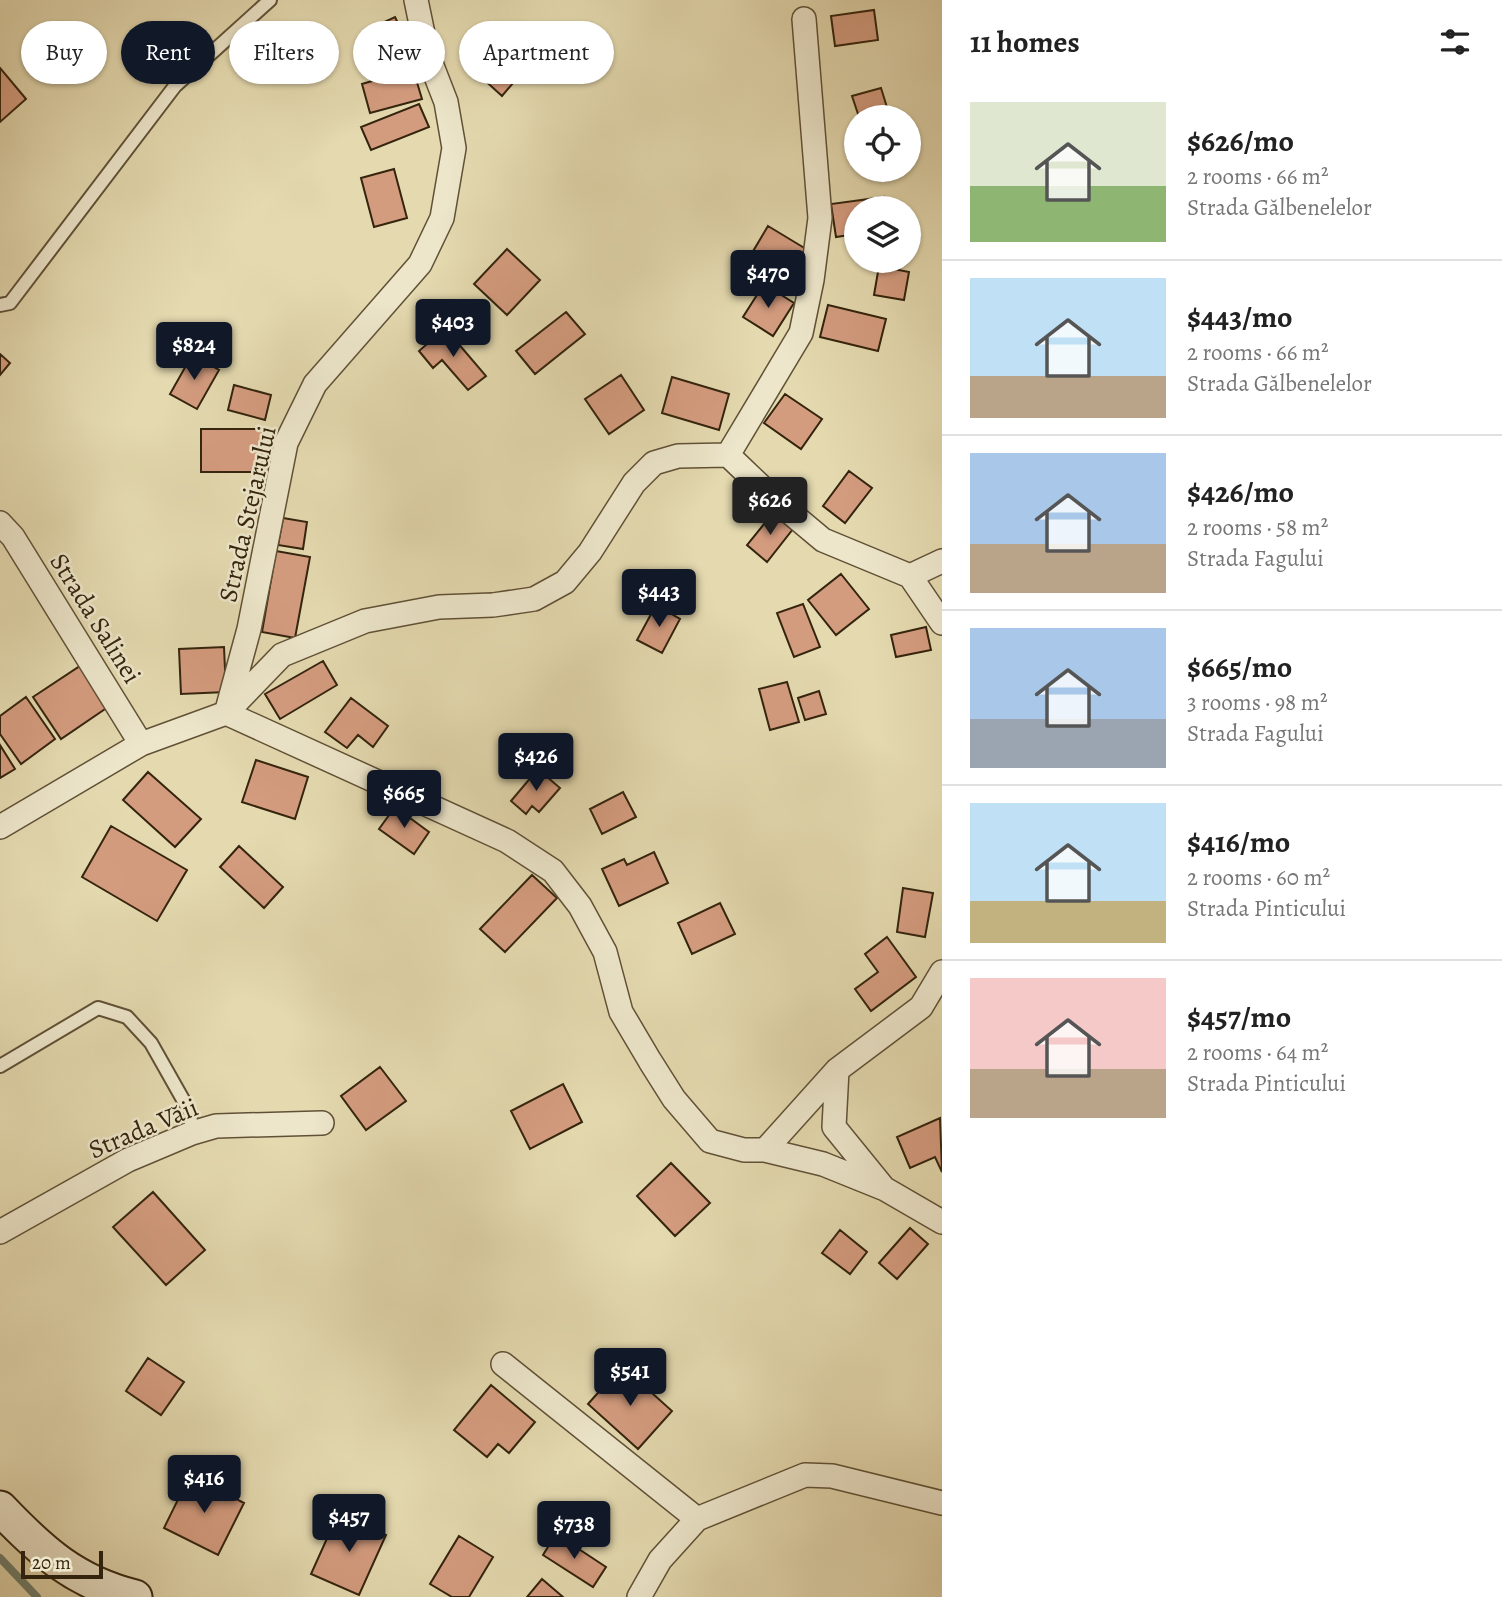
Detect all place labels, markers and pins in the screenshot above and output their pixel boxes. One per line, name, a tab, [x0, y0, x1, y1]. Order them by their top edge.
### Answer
pin: $470	[727, 250, 809, 310]
pin: $403	[412, 300, 494, 359]
pin: $824	[153, 322, 235, 382]
pin: $626	[729, 477, 811, 537]
pin: $443	[618, 570, 700, 629]
pin: $426	[495, 734, 577, 793]
pin: $665	[363, 770, 445, 830]
pin: $541	[589, 1348, 671, 1408]
pin: $416	[163, 1456, 245, 1515]
pin: $457	[308, 1494, 390, 1554]
pin: $738	[533, 1502, 615, 1561]

